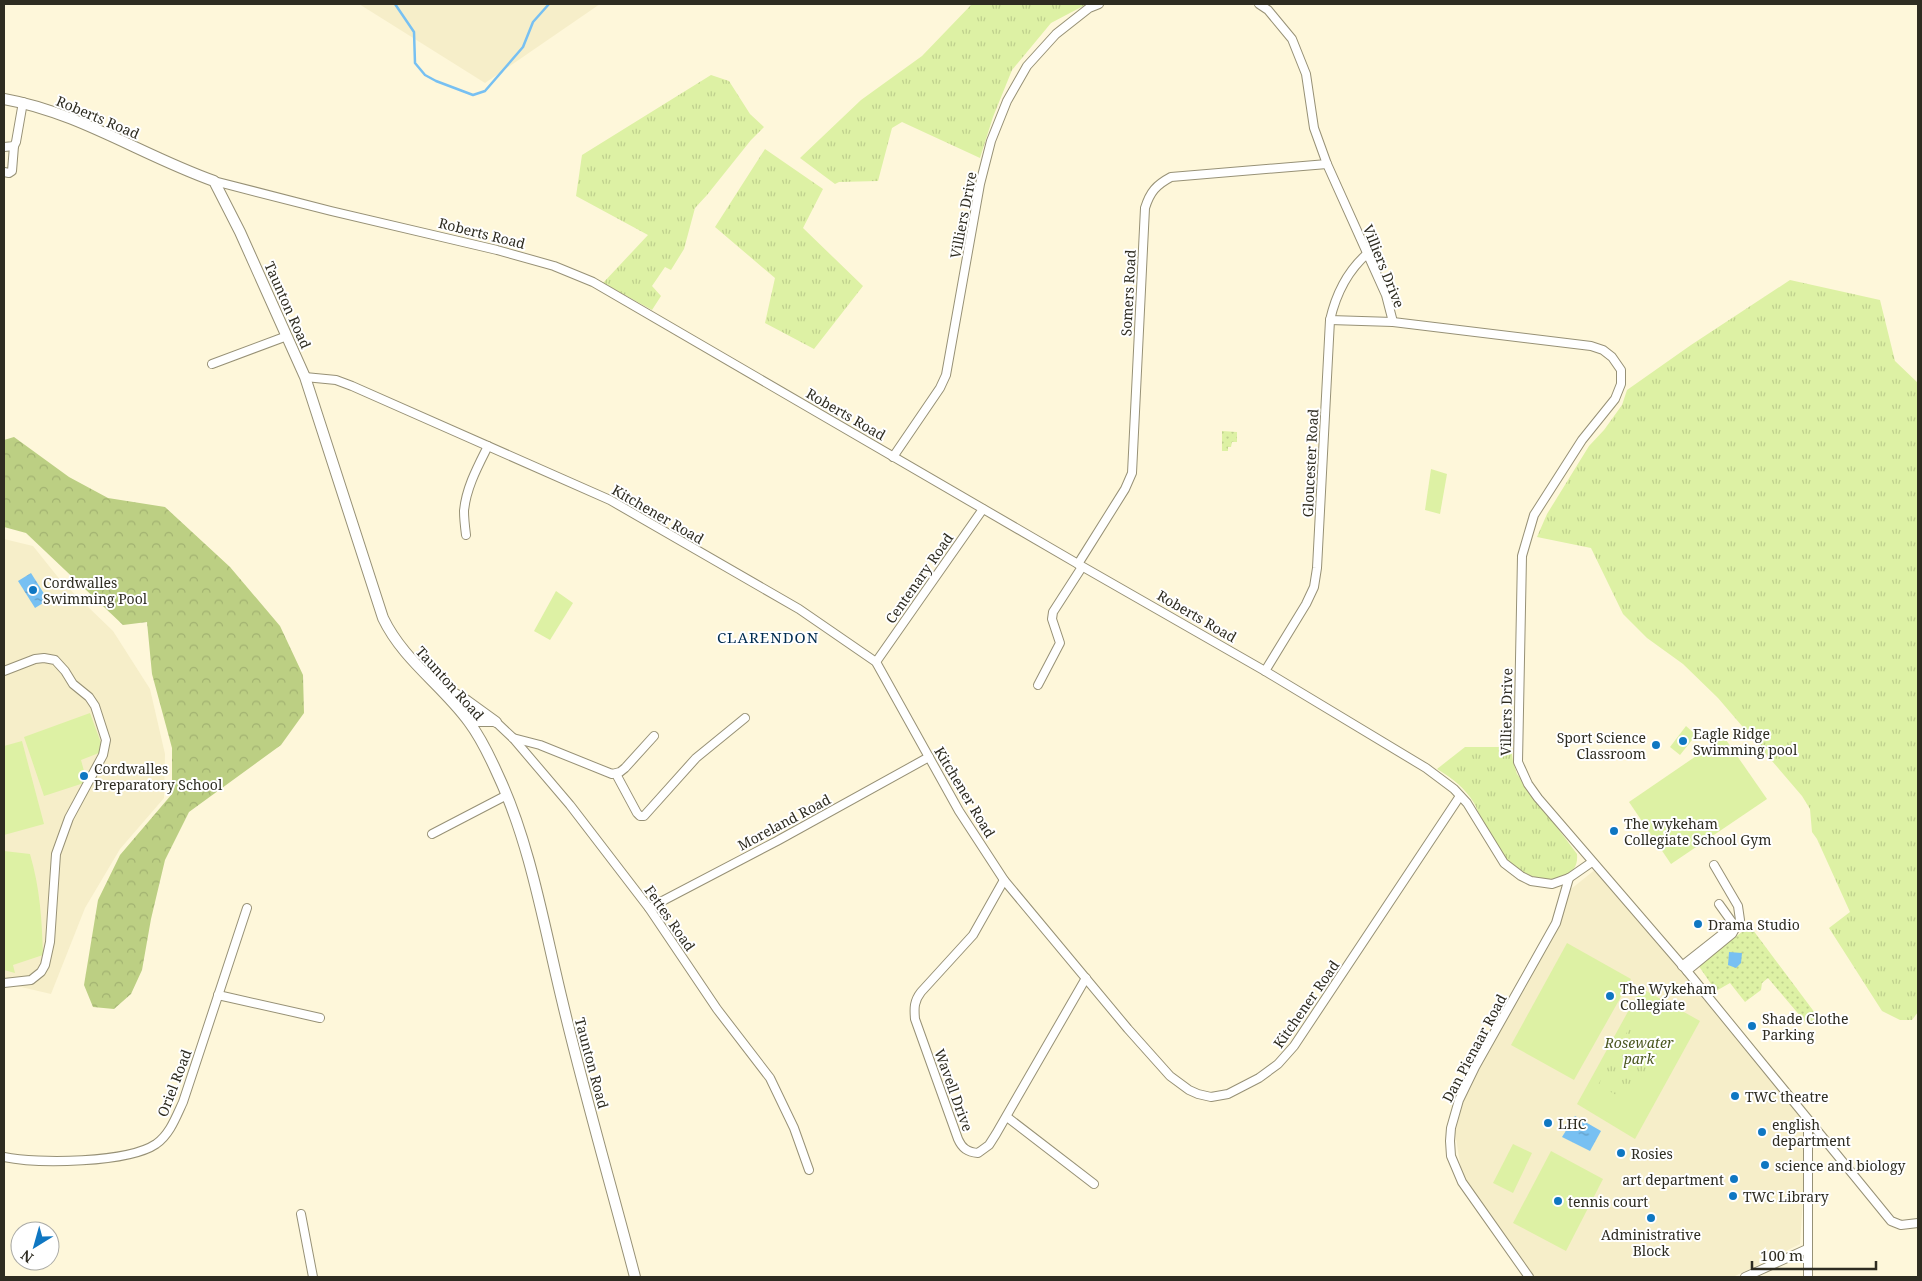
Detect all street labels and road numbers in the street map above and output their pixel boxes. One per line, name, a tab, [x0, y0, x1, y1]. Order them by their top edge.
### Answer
street label: Roberts Road	[54, 91, 143, 143]
street label: Villiers Drive	[945, 170, 981, 260]
street label: Roberts Road	[437, 213, 528, 253]
street label: Villiers Drive	[1359, 222, 1409, 310]
street label: Somers Road	[1116, 249, 1140, 337]
street label: Taunton Road	[260, 258, 316, 352]
street label: Roberts Road	[803, 384, 889, 445]
street label: Gloucester Road	[1298, 408, 1322, 518]
street label: Kitchener Road	[609, 480, 708, 548]
street label: Centenary Road	[881, 529, 958, 627]
street label: Roberts Road	[1154, 586, 1240, 647]
street label: Taunton Road	[412, 642, 489, 724]
street label: Villiers Drive	[1496, 668, 1516, 756]
street label: Kitchener Road	[930, 743, 1000, 841]
street label: Moreland Road	[734, 789, 834, 854]
street label: Fettes Road	[640, 881, 700, 955]
street label: Kitchener Road	[1269, 956, 1344, 1052]
street label: Dan Pienaar Road	[1437, 990, 1511, 1105]
street label: Taunton Road	[571, 1015, 613, 1111]
street label: Oriel Road	[152, 1046, 196, 1119]
street label: Wavell Drive	[930, 1046, 978, 1134]

